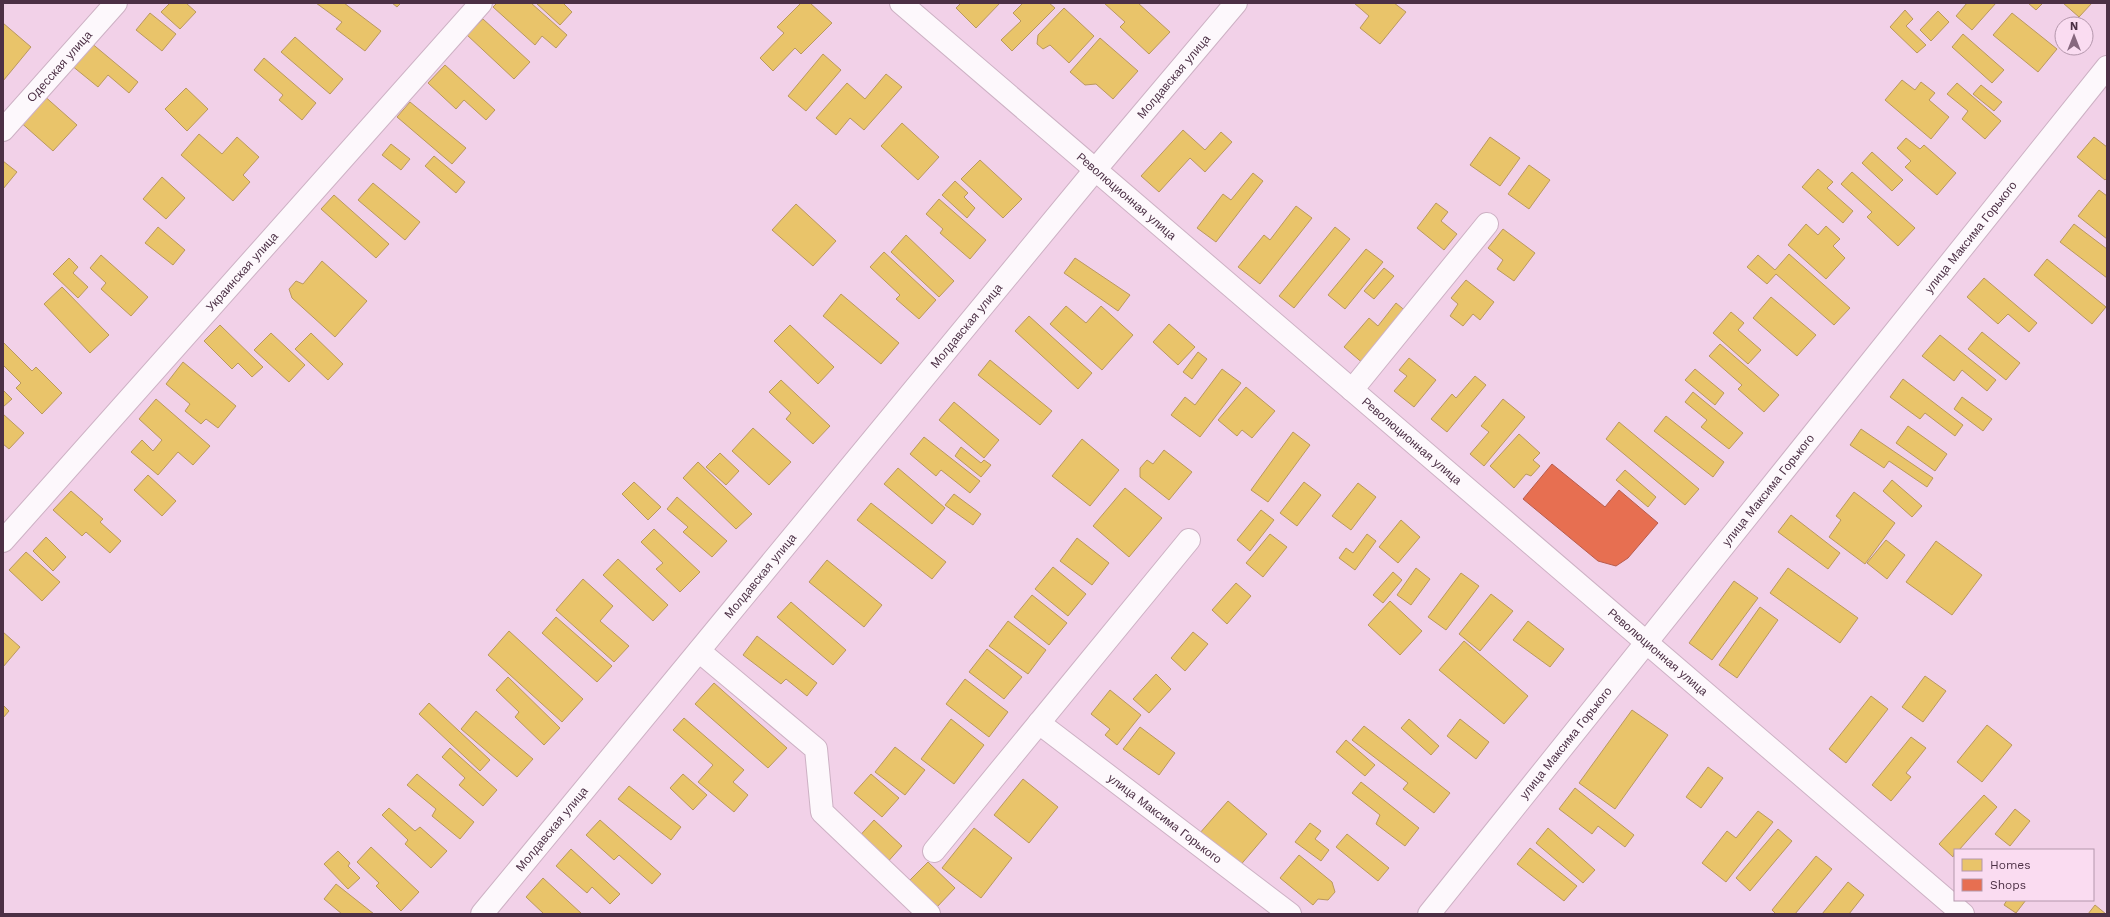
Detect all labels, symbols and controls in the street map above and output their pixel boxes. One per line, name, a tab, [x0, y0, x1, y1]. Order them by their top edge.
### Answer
north arrow	[2054, 16, 2094, 56]
text: N	[2070, 20, 2078, 33]
street label: Одесская улица	[24, 28, 95, 105]
street label: Молдавская улица	[1134, 32, 1213, 122]
street label: Революционная улица	[1074, 150, 1179, 243]
street label: улица Максима Горького	[1922, 178, 2020, 296]
street label: Украинская улица	[203, 229, 281, 314]
street label: Молдавская улица	[928, 281, 1006, 371]
street label: Революционная улица	[1359, 395, 1465, 488]
street label: улица Максима Горького	[1719, 431, 1818, 549]
street label: Молдавская улица	[722, 531, 800, 621]
street label: Революционная улица	[1605, 606, 1711, 699]
street label: улица Максима Горького	[1517, 684, 1615, 802]
street label: улица Максима Горького	[1105, 771, 1225, 867]
street label: Молдавская улица	[513, 784, 591, 874]
legend	[1954, 849, 2094, 901]
text: Homes	[1990, 858, 2031, 872]
text: Shops	[1990, 878, 2026, 892]

